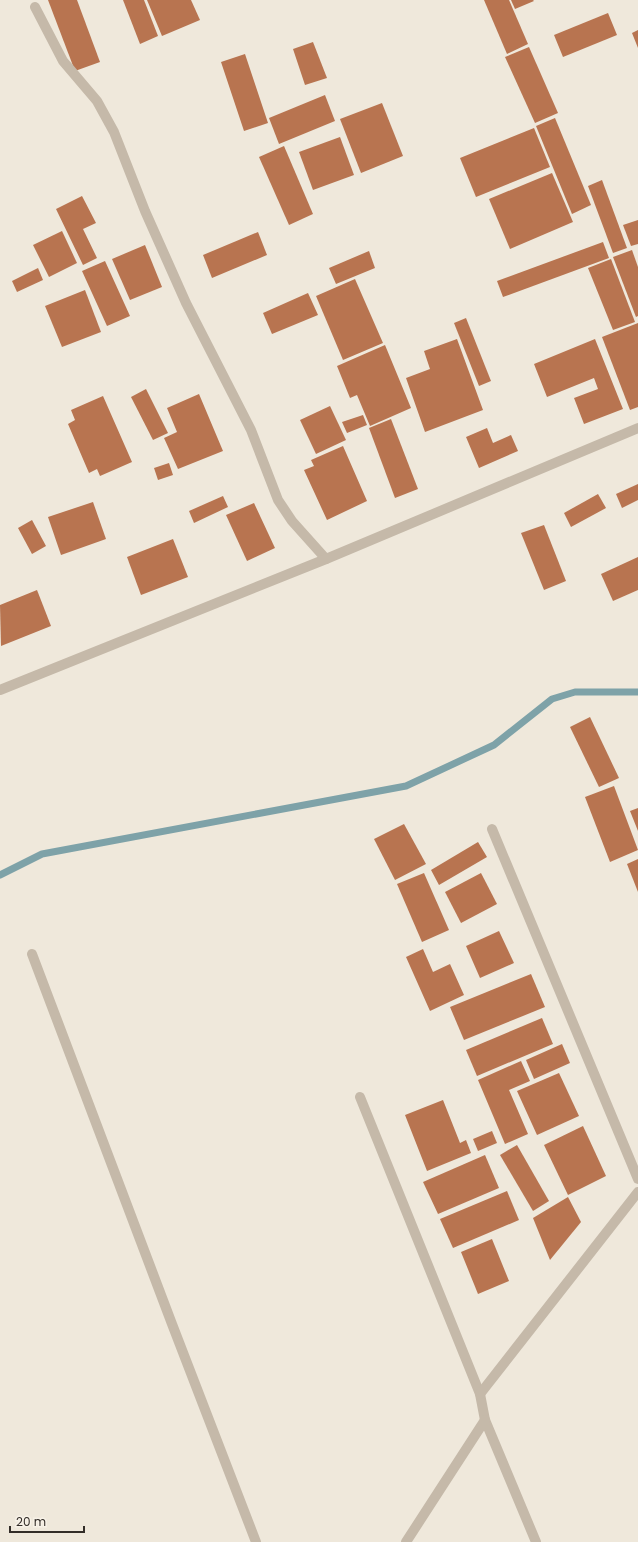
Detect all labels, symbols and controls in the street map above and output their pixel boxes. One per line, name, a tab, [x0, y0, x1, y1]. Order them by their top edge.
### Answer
scale bar	[10, 1508, 84, 1534]
text: 20 m	[16, 1513, 46, 1530]

